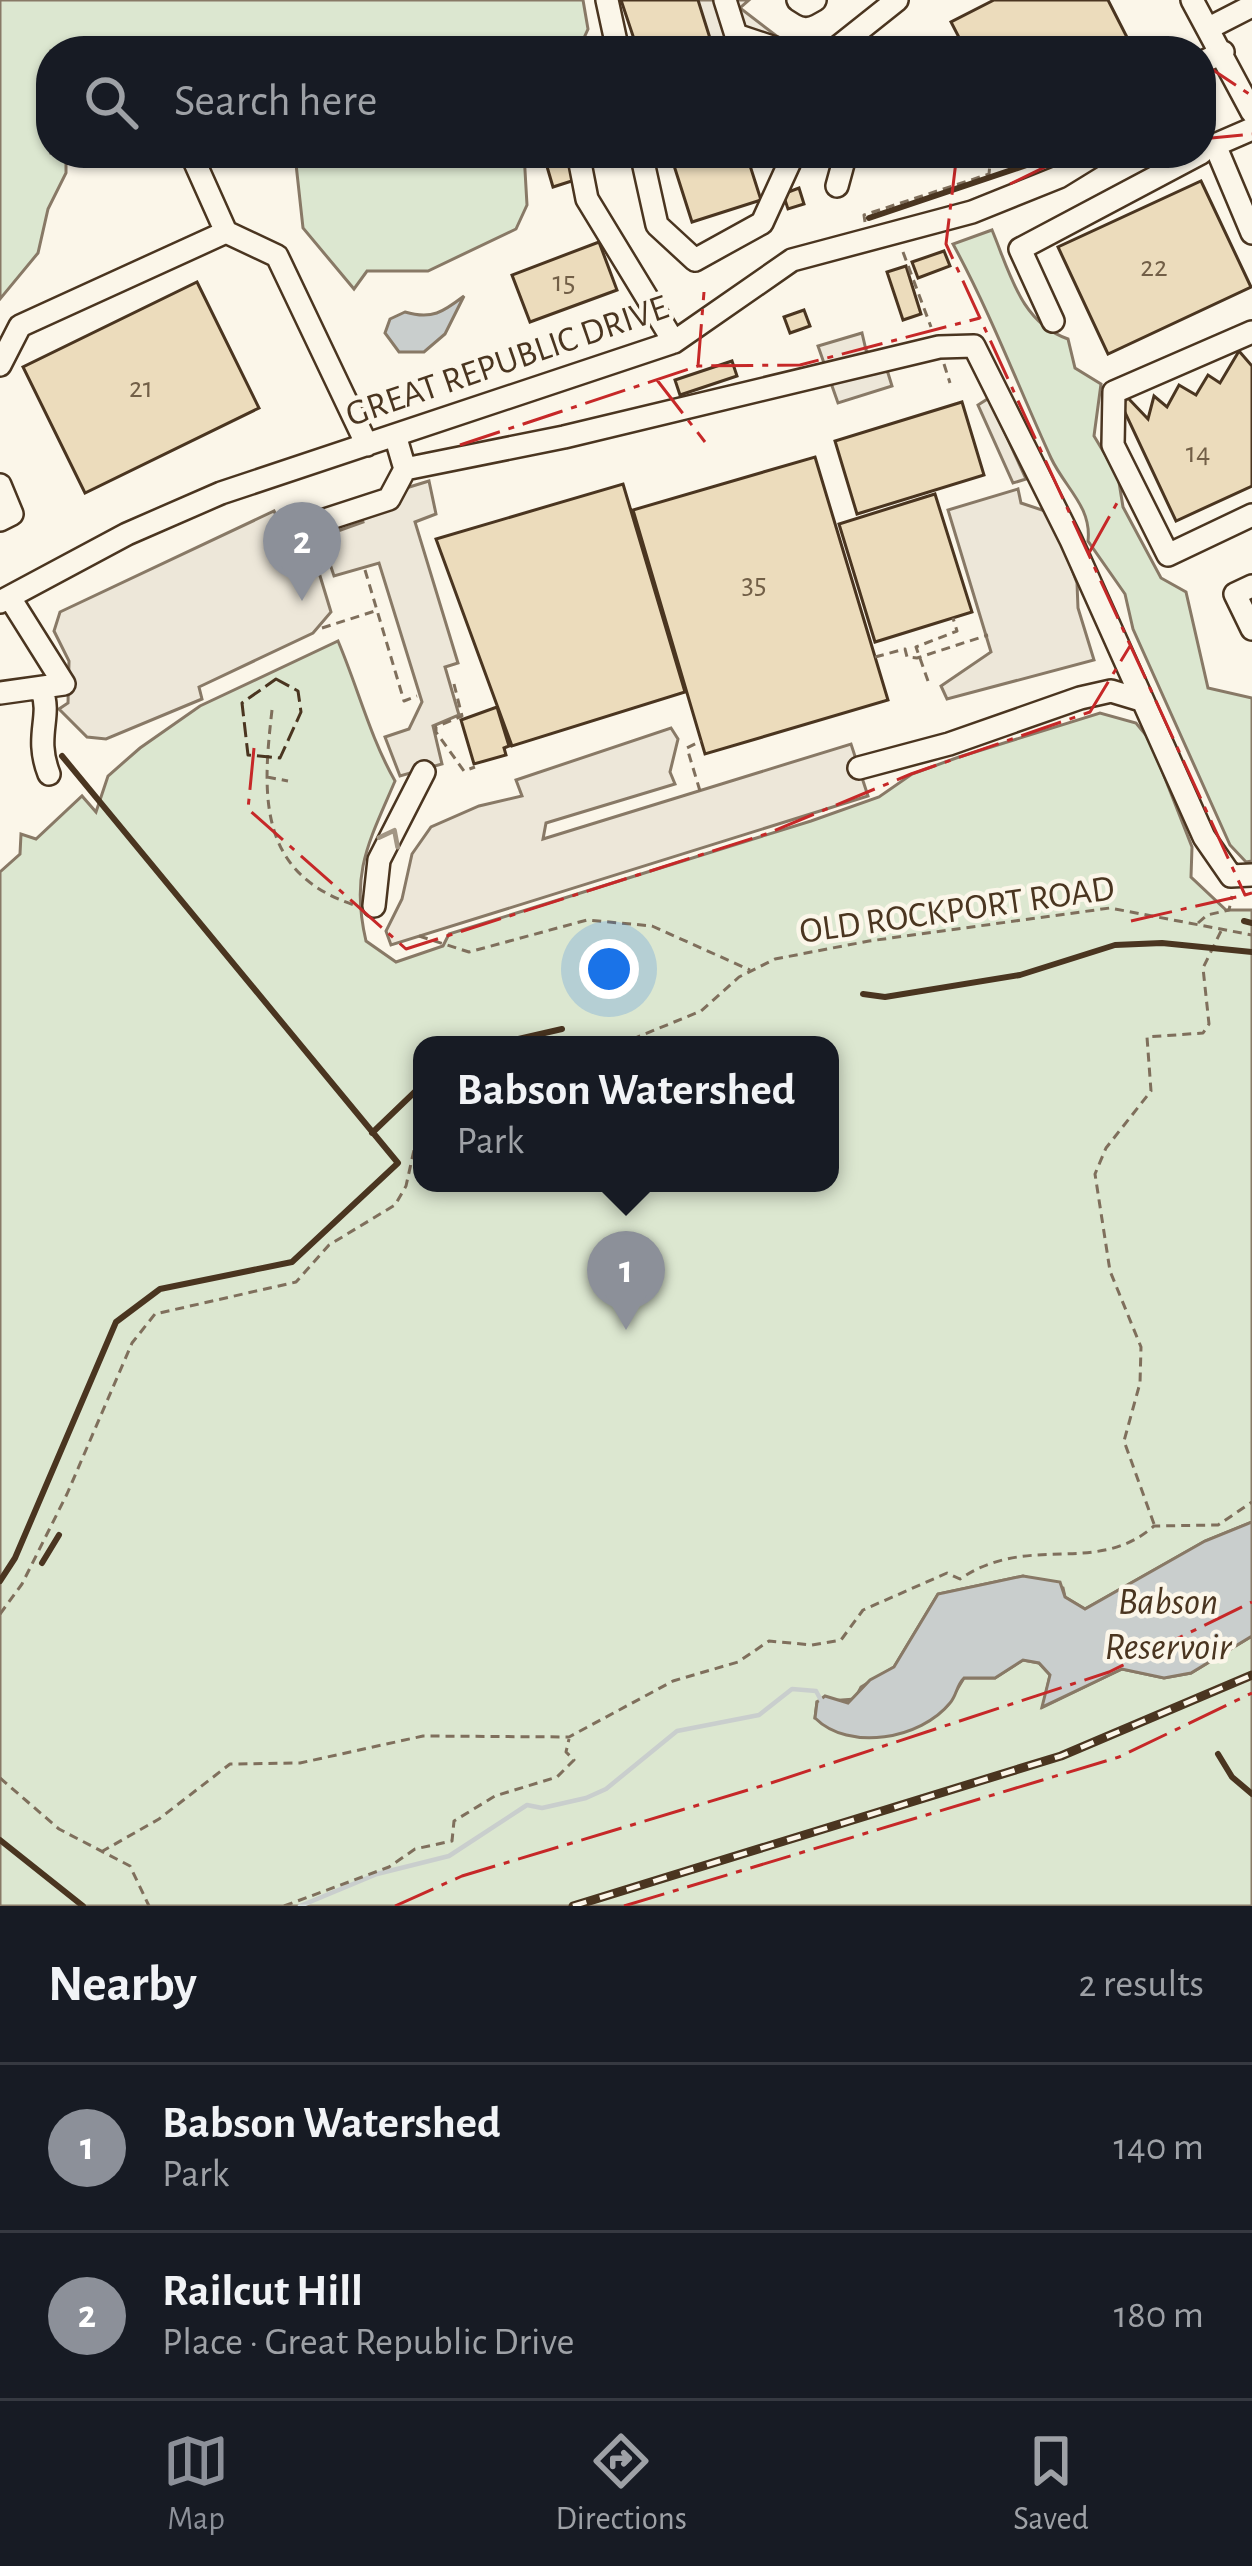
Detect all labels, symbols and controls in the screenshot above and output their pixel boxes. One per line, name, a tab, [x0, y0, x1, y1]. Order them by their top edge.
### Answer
search box	[36, 36, 1216, 168]
icon: search	[78, 69, 144, 135]
text: Search here	[174, 79, 377, 124]
house number: 22	[1140, 252, 1168, 282]
house number: 15	[553, 267, 575, 297]
street label: GREAT REPUBLIC DRIVE	[341, 289, 673, 433]
house number: 21	[129, 373, 153, 403]
house number: 14	[1186, 438, 1210, 468]
pin: 2	[263, 502, 341, 601]
house number: 35	[742, 569, 766, 599]
one-way arrow	[377, 827, 400, 849]
street label: OLD ROCKPORT ROAD	[797, 870, 1117, 950]
your location	[579, 939, 639, 999]
popup	[413, 1036, 839, 1192]
text: Babson Watershed	[457, 1068, 795, 1113]
text: Park	[457, 1122, 524, 1161]
pin: 1	[587, 1231, 665, 1330]
water label: Babson Reservoir	[1105, 1583, 1233, 1667]
text: Nearby	[48, 1959, 197, 2010]
text: 2 results	[1078, 1965, 1204, 2004]
text: Babson Watershed	[162, 2101, 501, 2146]
text: 1	[80, 2128, 94, 2167]
text: 140 m	[1114, 2128, 1204, 2167]
text: Park	[162, 2155, 229, 2194]
text: Railcut Hill	[162, 2269, 363, 2314]
text: 2	[78, 2296, 96, 2335]
text: 180 m	[1114, 2296, 1204, 2335]
text: Place · Great Republic Drive	[162, 2323, 574, 2362]
tab: Map	[163, 2428, 229, 2540]
tab: Directions	[555, 2428, 687, 2540]
tab: Saved	[1013, 2428, 1089, 2540]

